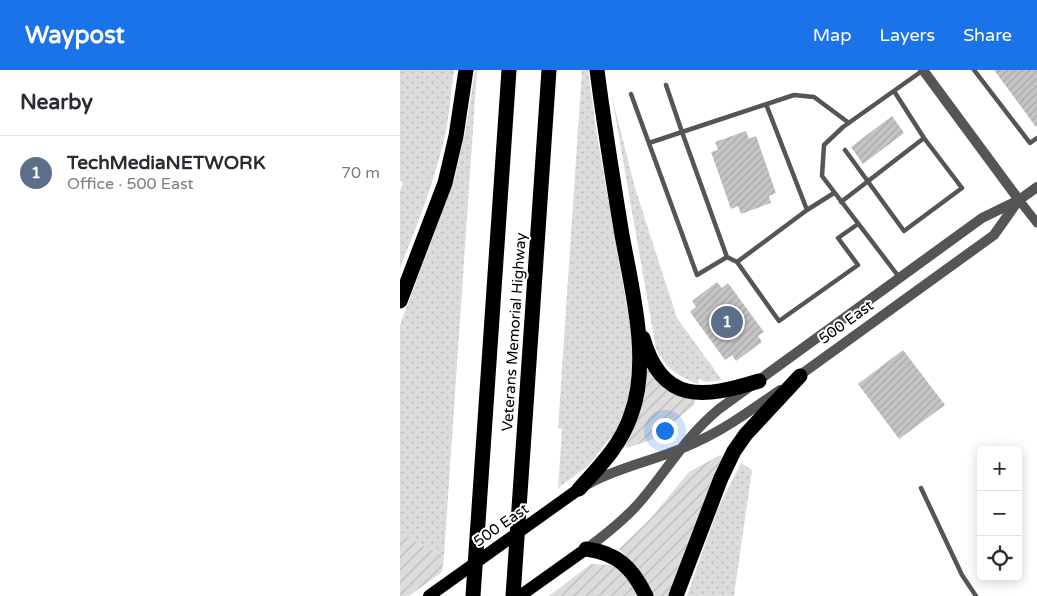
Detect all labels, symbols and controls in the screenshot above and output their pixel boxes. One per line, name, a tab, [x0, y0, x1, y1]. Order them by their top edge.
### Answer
text: Waypost	[25, 21, 125, 50]
text: Map	[813, 24, 852, 46]
text: Layers	[880, 24, 935, 46]
text: Share	[963, 24, 1012, 46]
text: Nearby	[20, 90, 93, 115]
text: TechMediaNETWORK	[67, 152, 265, 174]
text: 1	[31, 163, 41, 183]
text: 70 m	[341, 163, 380, 183]
text: Office · 500 East	[67, 174, 194, 194]
street label: Veterans Memorial Highway	[498, 232, 530, 432]
street label: 500 East	[815, 296, 877, 348]
pin: 1	[711, 303, 743, 341]
your location	[652, 418, 678, 444]
map controls	[977, 446, 1022, 581]
button: +	[977, 446, 1022, 491]
button: −	[977, 491, 1022, 536]
street label: 500 East	[470, 499, 532, 550]
button: locate	[977, 536, 1022, 581]

